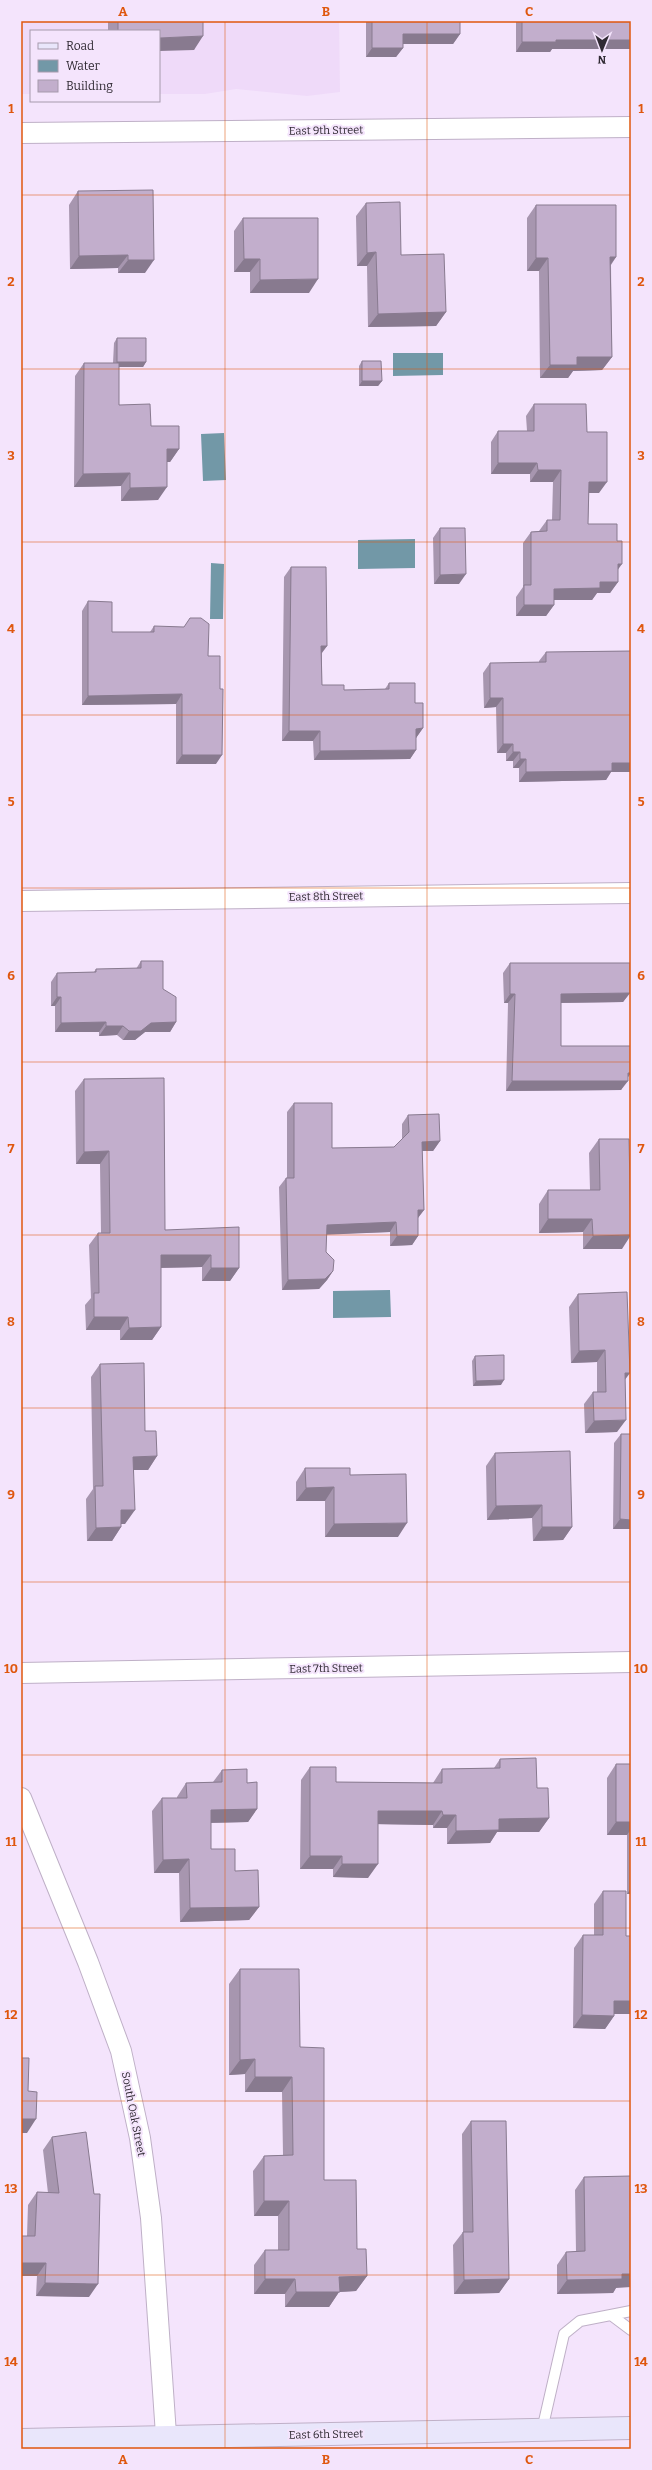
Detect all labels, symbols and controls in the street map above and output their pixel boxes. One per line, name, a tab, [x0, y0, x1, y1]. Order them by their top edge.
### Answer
text: A	[118, 4, 128, 19]
text: B	[322, 4, 330, 19]
text: C	[525, 4, 533, 19]
legend	[30, 30, 160, 102]
north arrow	[582, 30, 622, 70]
text: Road	[66, 39, 94, 53]
text: N	[597, 53, 606, 66]
text: Water	[66, 59, 101, 73]
text: Building	[66, 79, 113, 93]
text: 1	[8, 101, 14, 116]
text: 1	[638, 101, 644, 116]
street label: East 9th Street	[289, 123, 363, 138]
text: 2	[7, 274, 15, 289]
text: 2	[637, 274, 645, 289]
text: 3	[7, 448, 15, 463]
text: 3	[637, 448, 645, 463]
text: 4	[7, 621, 15, 636]
text: 4	[637, 621, 645, 636]
text: 5	[7, 794, 15, 809]
text: 5	[637, 794, 645, 809]
street label: East 8th Street	[289, 889, 363, 904]
text: 6	[7, 968, 15, 983]
text: 6	[637, 968, 645, 983]
text: 7	[8, 1141, 15, 1156]
text: 7	[638, 1141, 645, 1156]
text: 8	[7, 1314, 15, 1329]
text: 8	[637, 1314, 645, 1329]
text: 9	[7, 1487, 15, 1502]
text: 9	[637, 1487, 645, 1502]
text: 10	[4, 1661, 18, 1676]
street label: East 7th Street	[289, 1661, 363, 1676]
text: 10	[634, 1661, 648, 1676]
text: 11	[5, 1834, 17, 1849]
text: 11	[635, 1834, 647, 1849]
text: 12	[5, 2007, 17, 2022]
text: 12	[635, 2007, 647, 2022]
street label: South Oak Street	[119, 2071, 148, 2158]
text: 13	[4, 2181, 18, 2196]
text: 13	[634, 2181, 648, 2196]
text: 14	[4, 2354, 18, 2369]
text: 14	[634, 2354, 648, 2369]
street label: East 6th Street	[289, 2427, 363, 2442]
text: A	[118, 2452, 128, 2467]
text: B	[322, 2452, 330, 2467]
text: C	[525, 2452, 533, 2467]

